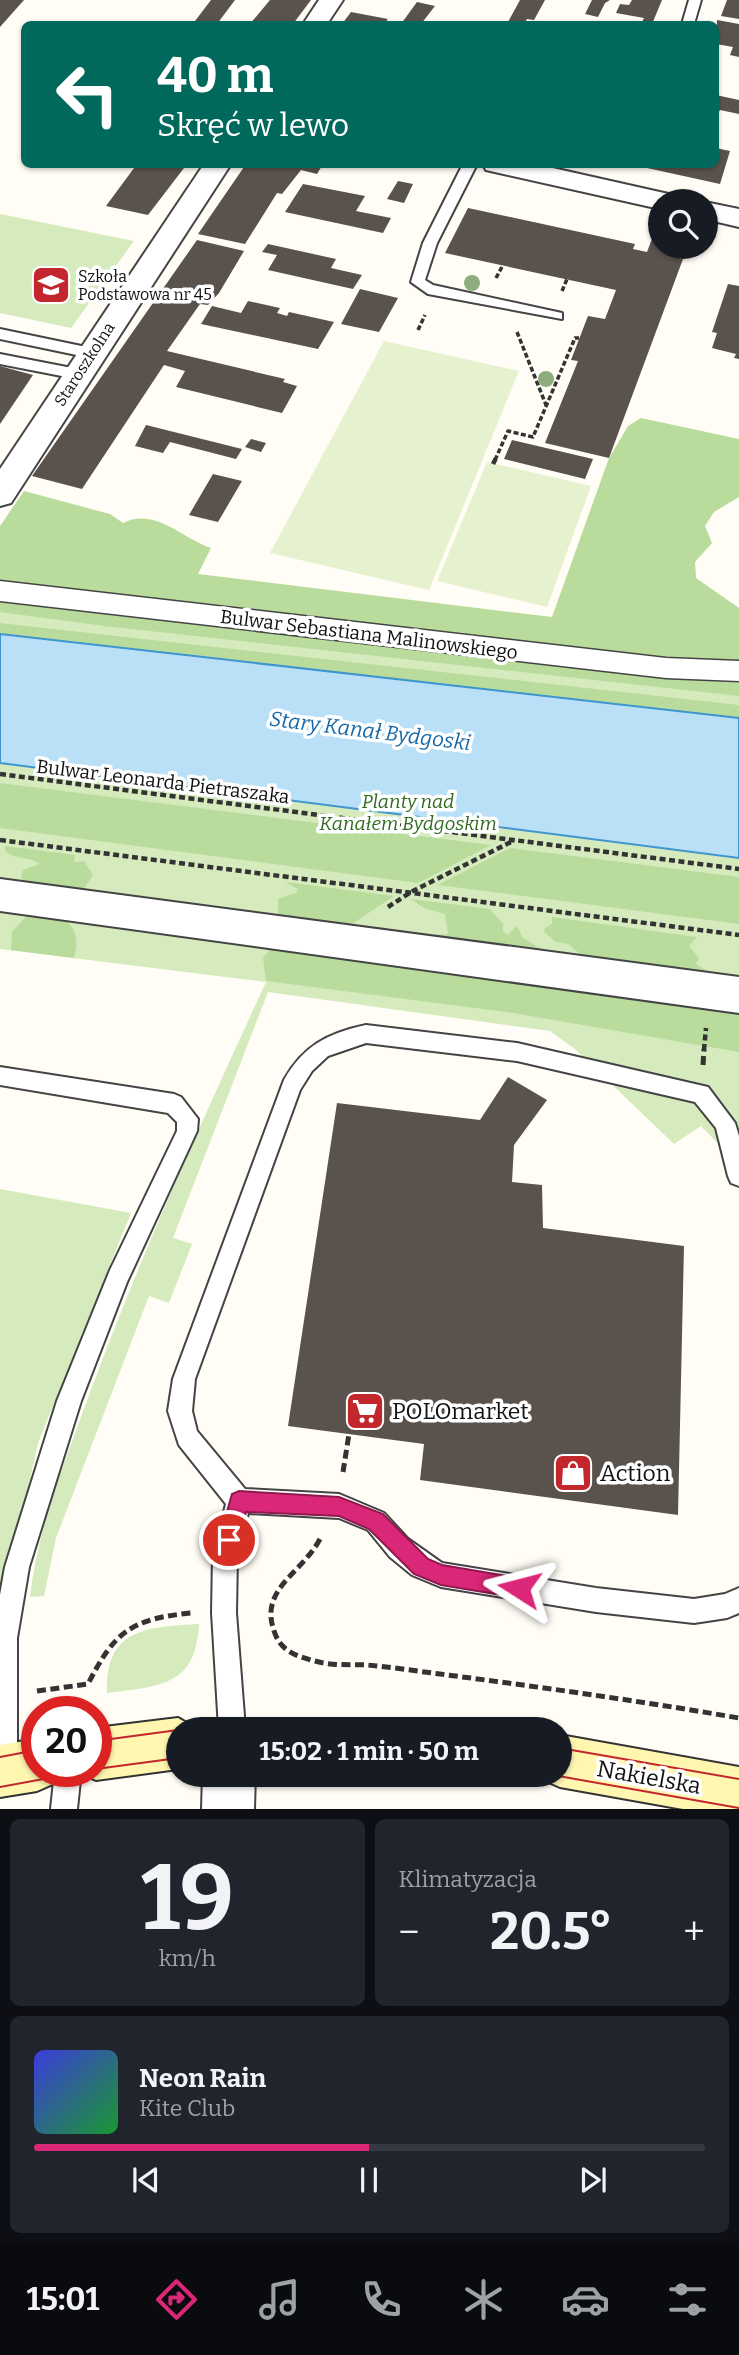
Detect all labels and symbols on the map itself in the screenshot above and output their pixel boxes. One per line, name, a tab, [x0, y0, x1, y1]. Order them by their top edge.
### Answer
school or university icon: Szkoła Podstawowa nr 45	[30, 264, 72, 306]
place label: Szkoła Podstawowa nr 45	[78, 267, 212, 304]
street label: Staroszkolna	[50, 319, 119, 410]
street label: Bulwar Sebastiana Malinowskiego	[219, 605, 519, 664]
water label: Stary Kanał Bydgoski	[268, 706, 472, 756]
street label: Bulwar Leonarda Pietraszaka	[35, 755, 291, 809]
park label: Planty nad Kanałem Bydgoskim	[319, 790, 497, 835]
supermarket icon: POLOmarket	[344, 1390, 386, 1432]
place label: POLOmarket	[392, 1397, 529, 1425]
shop icon: Action	[552, 1452, 594, 1494]
place label: Action	[600, 1459, 671, 1487]
pin	[199, 1510, 259, 1570]
position arrow	[482, 1551, 556, 1625]
speed limit sign: 20	[21, 1696, 112, 1787]
street label: Nakielska	[595, 1754, 704, 1800]

